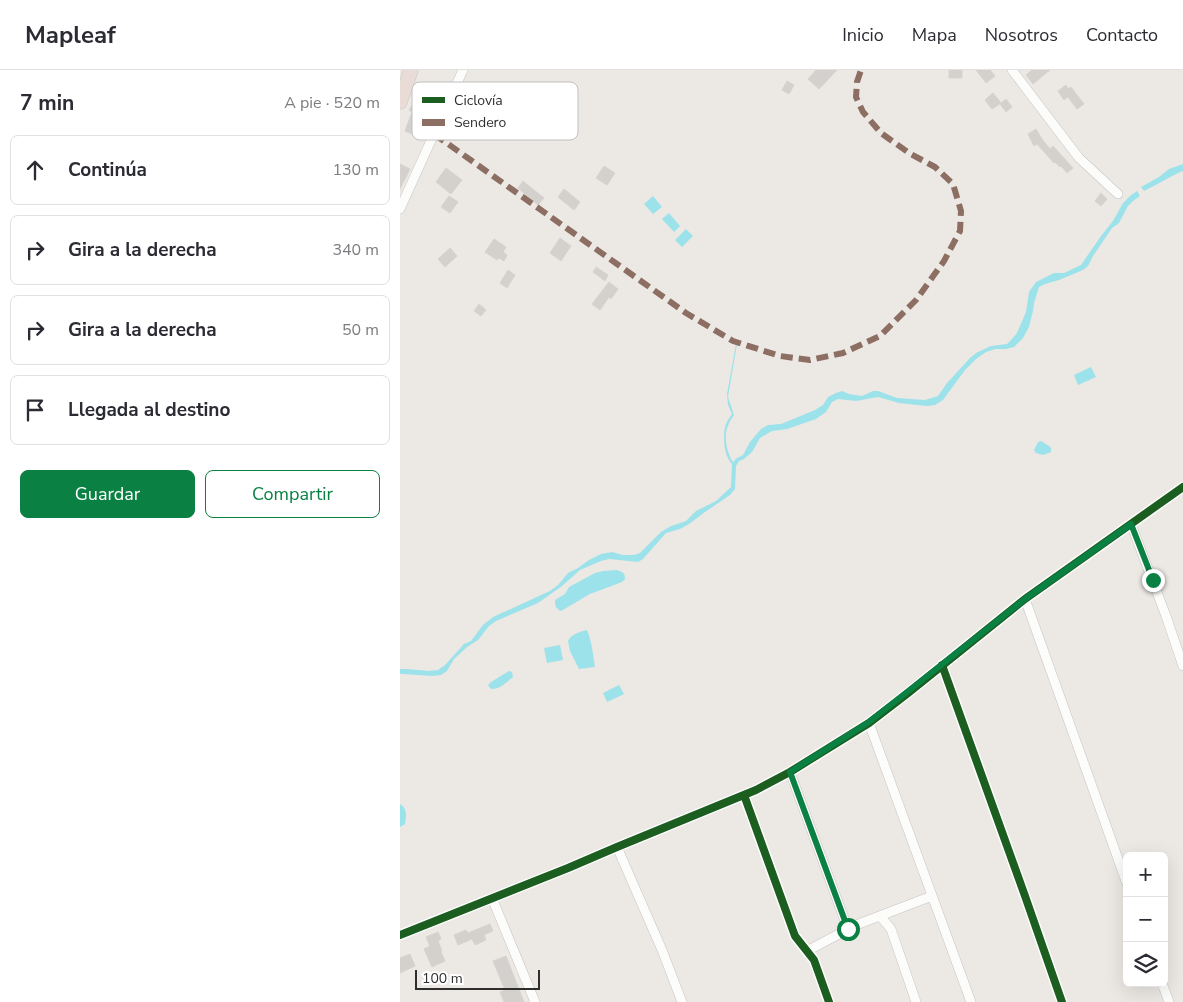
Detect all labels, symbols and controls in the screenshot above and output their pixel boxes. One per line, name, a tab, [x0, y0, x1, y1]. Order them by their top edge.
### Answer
text: Mapleaf	[25, 19, 116, 51]
text: Inicio	[842, 23, 884, 47]
text: Mapa	[912, 23, 957, 47]
text: Nosotros	[985, 23, 1058, 47]
text: Contacto	[1086, 23, 1158, 47]
legend	[412, 82, 578, 140]
text: 7 min	[20, 89, 74, 117]
text: Ciclovía	[454, 91, 503, 110]
text: A pie · 520 m	[284, 92, 380, 114]
text: Sendero	[454, 113, 507, 132]
icon: ahead	[21, 156, 49, 184]
text: Continúa	[68, 157, 147, 183]
text: 130 m	[332, 159, 379, 181]
icon: right	[21, 236, 49, 264]
text: Gira a la derecha	[68, 237, 217, 263]
text: 340 m	[332, 239, 379, 261]
icon: right	[21, 316, 49, 344]
text: Gira a la derecha	[68, 317, 217, 343]
text: 50 m	[342, 319, 379, 341]
icon: arrive	[21, 396, 49, 424]
text: Llegada al destino	[68, 397, 230, 423]
button: Guardar	[20, 470, 195, 518]
button: Compartir	[205, 470, 380, 518]
route end	[1142, 569, 1165, 592]
map controls	[1123, 852, 1168, 987]
button: +	[1123, 852, 1168, 897]
button: −	[1123, 897, 1168, 942]
route start	[837, 918, 860, 941]
button: layers	[1123, 942, 1168, 987]
scale bar	[415, 967, 540, 990]
text: 100 m	[422, 969, 463, 988]

